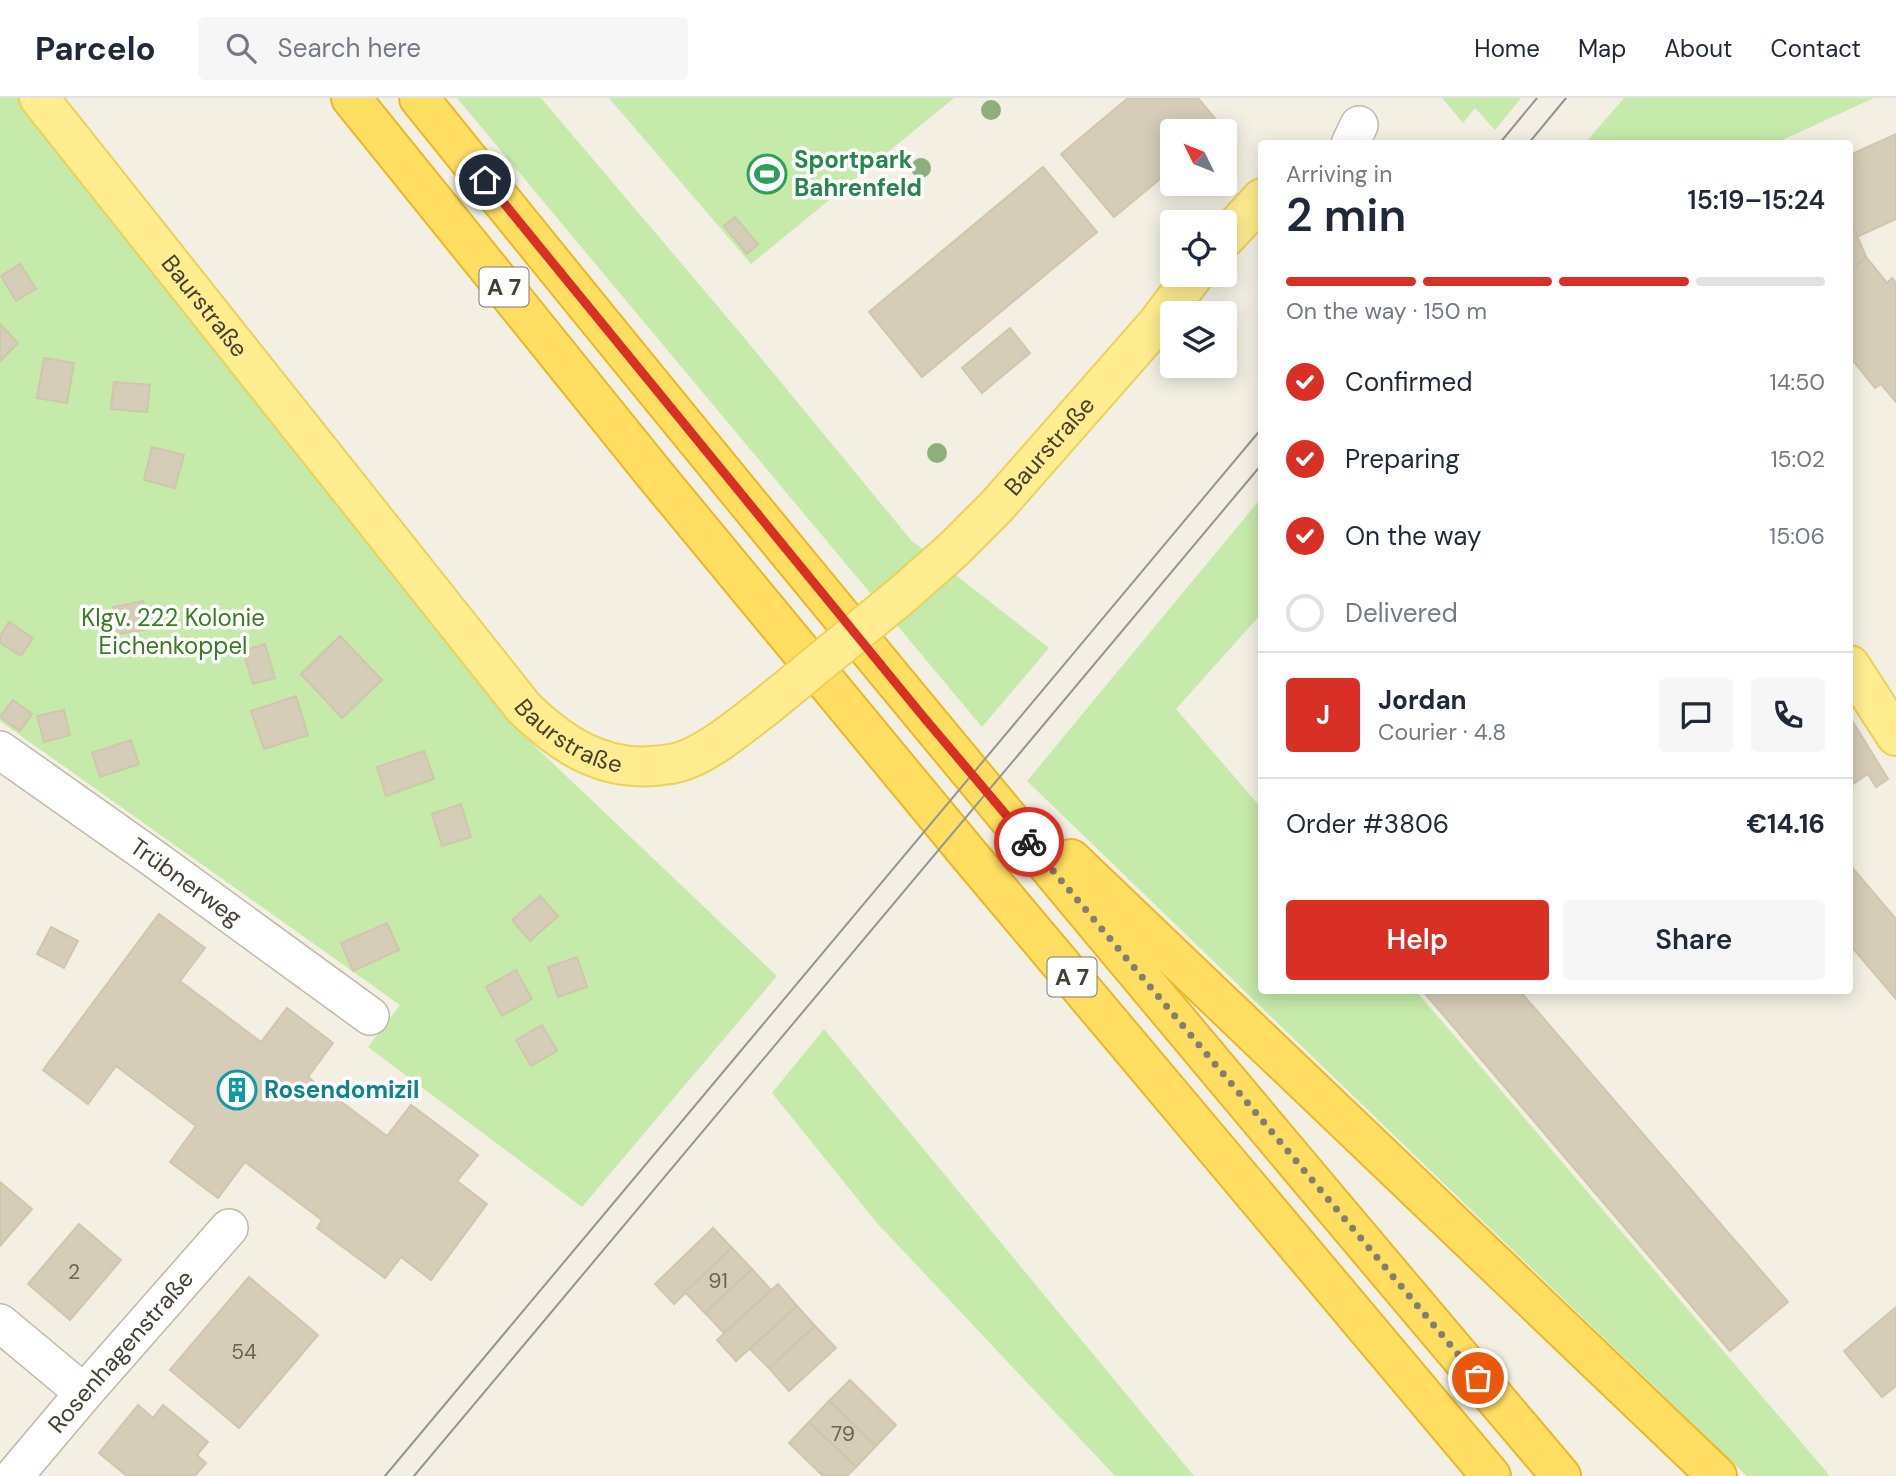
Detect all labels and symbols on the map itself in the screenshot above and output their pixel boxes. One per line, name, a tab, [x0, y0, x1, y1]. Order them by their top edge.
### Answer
north arrow	[1160, 119, 1237, 196]
place label: Sportpark Bahrenfeld	[794, 144, 922, 203]
pin	[455, 150, 515, 210]
sports icon: Sportpark Bahrenfeld	[746, 153, 788, 195]
street label: Baurstraße	[155, 248, 255, 363]
road number: A 7	[480, 268, 528, 306]
street label: Baurstraße	[997, 390, 1101, 502]
park label: Klgv. 222 Kolonie Eichenkoppel	[81, 602, 265, 661]
street label: Baurstraße	[508, 692, 625, 780]
courier	[994, 807, 1064, 877]
street label: Trübnerweg	[124, 831, 248, 933]
road number: A 7	[1048, 958, 1096, 996]
building icon: Rosendomizil	[216, 1069, 258, 1111]
place label: Rosendomizil	[264, 1074, 419, 1105]
house number: 2	[68, 1258, 80, 1286]
street label: Rosenhagenstraße	[41, 1263, 200, 1439]
house number: 91	[708, 1267, 728, 1295]
house number: 54	[231, 1338, 257, 1366]
pin	[1448, 1348, 1508, 1408]
house number: 79	[831, 1420, 855, 1448]

